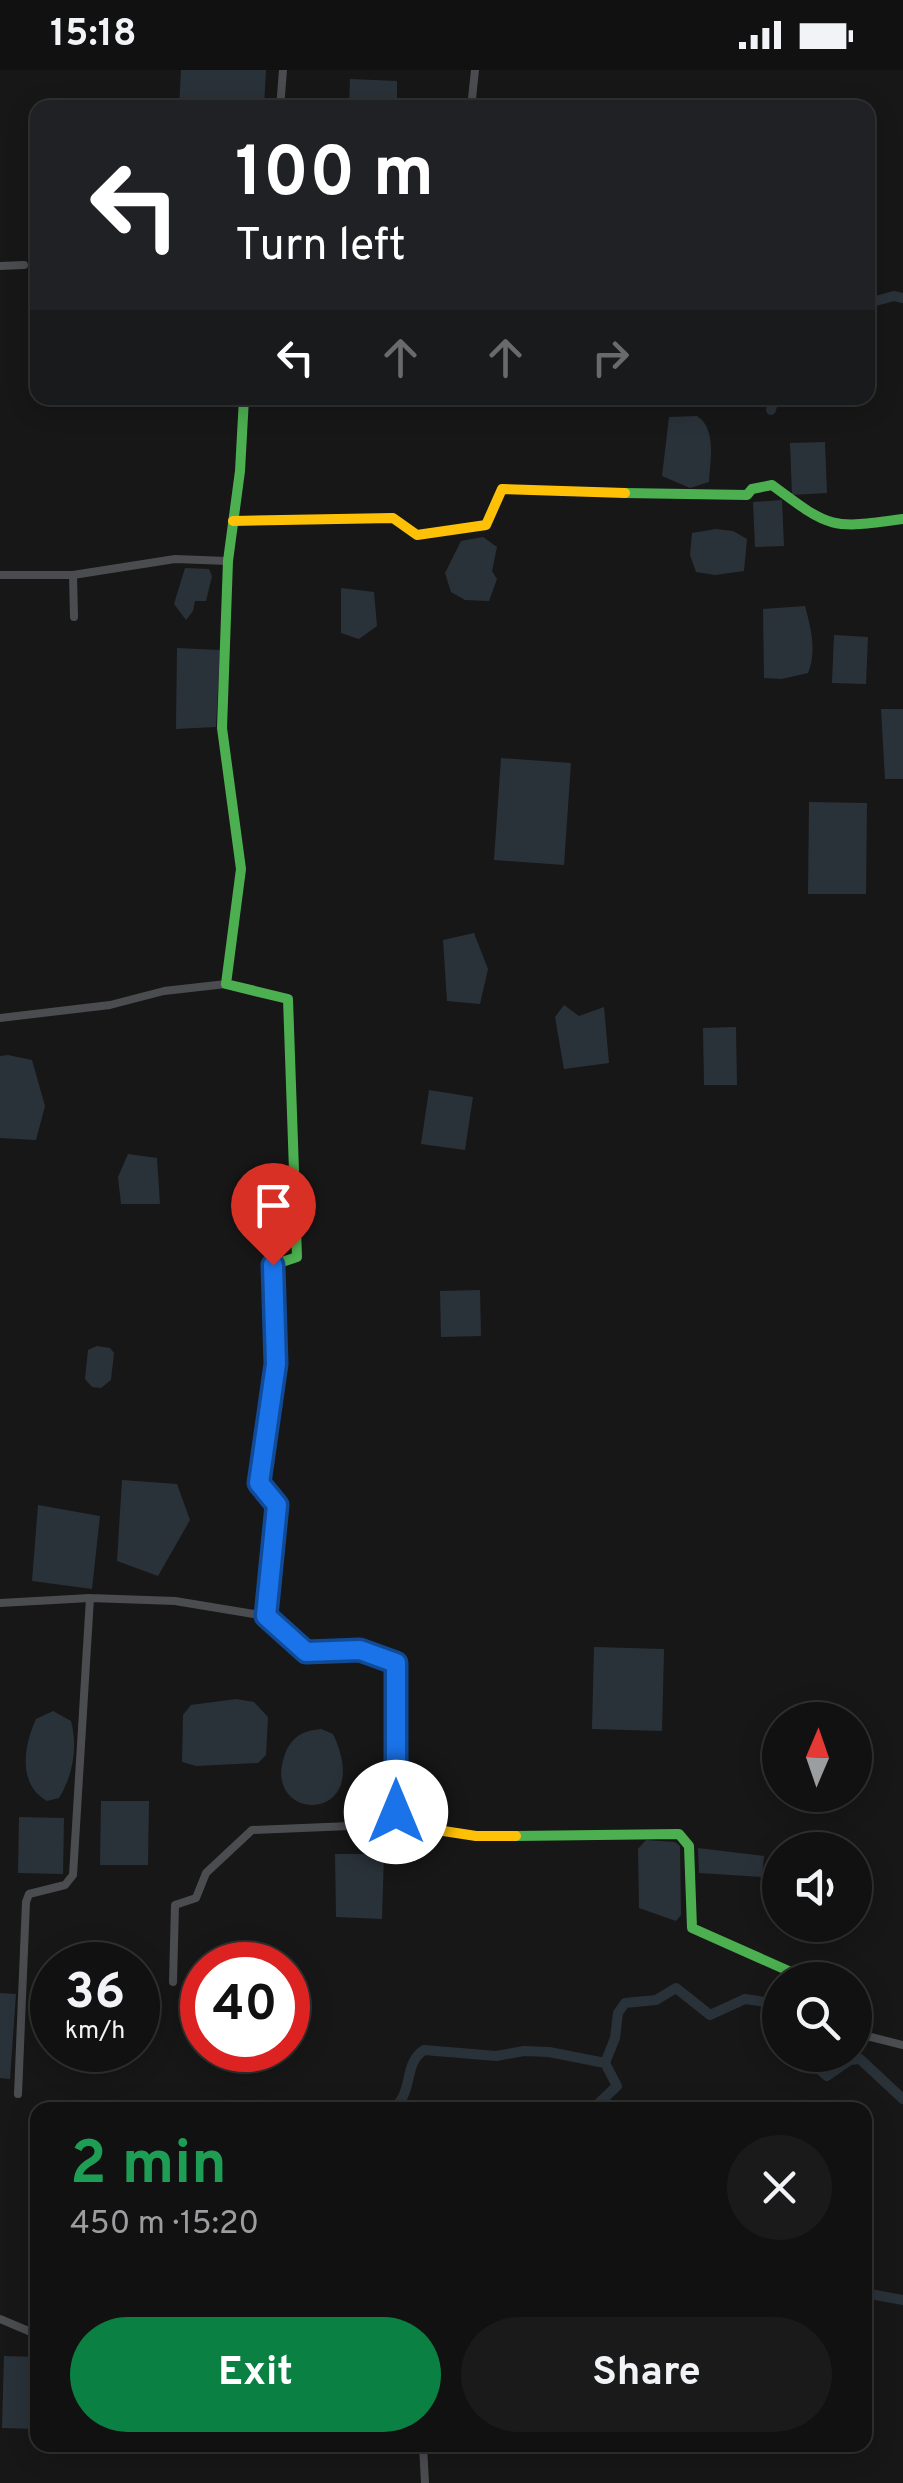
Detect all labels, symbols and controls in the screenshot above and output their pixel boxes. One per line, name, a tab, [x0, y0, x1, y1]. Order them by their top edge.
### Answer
text: 15:18	[50, 11, 137, 60]
text: 100 m	[235, 132, 434, 221]
icon: left	[70, 140, 200, 270]
text: Turn left	[235, 219, 406, 276]
icon: left	[268, 330, 323, 385]
icon: ahead	[373, 330, 428, 385]
icon: ahead	[478, 330, 533, 385]
icon: right	[583, 330, 638, 385]
pin	[231, 1163, 316, 1266]
icon: arrive	[246, 1178, 301, 1233]
north arrow	[762, 1702, 872, 1812]
map controls	[762, 1702, 872, 2072]
position arrow	[344, 1760, 448, 1864]
button: sound	[762, 1832, 872, 1942]
speed limit sign: 40	[180, 1942, 310, 2072]
button: search	[762, 1962, 872, 2072]
text: 36	[65, 1963, 125, 2026]
text: km/h	[65, 2016, 125, 2048]
text: 2 min	[70, 2129, 227, 2205]
button: close	[727, 2135, 832, 2240]
text: 450 m · 15:20	[70, 2205, 259, 2245]
button: Exit	[70, 2317, 441, 2432]
button: Share	[461, 2317, 832, 2432]

